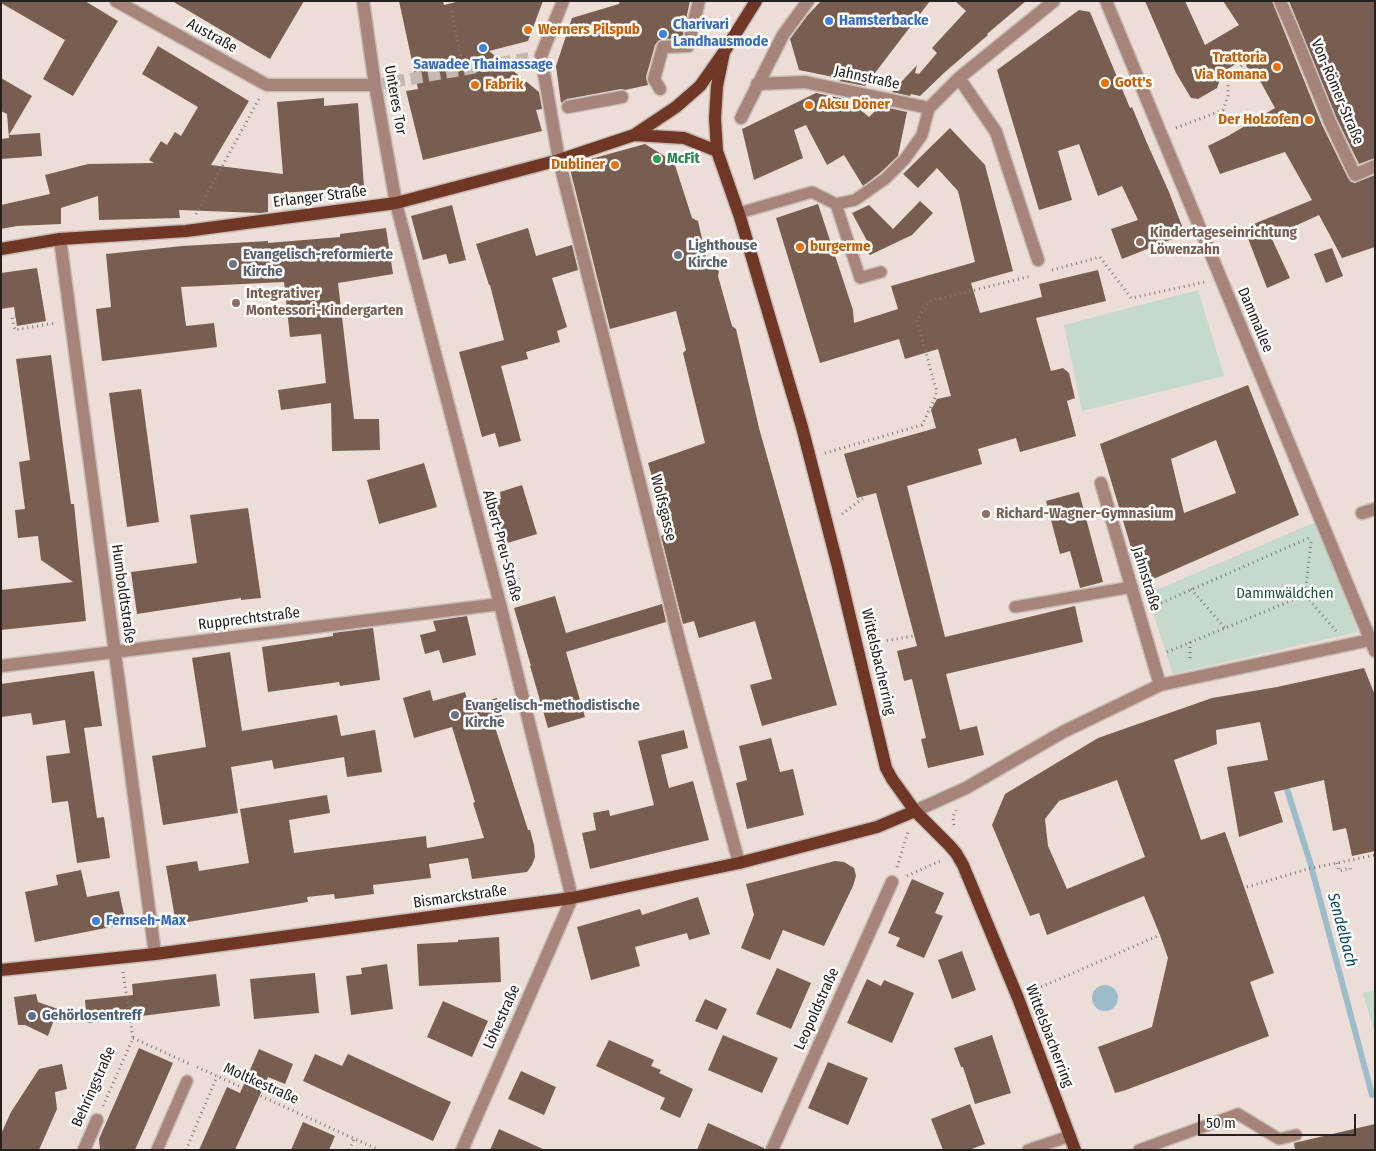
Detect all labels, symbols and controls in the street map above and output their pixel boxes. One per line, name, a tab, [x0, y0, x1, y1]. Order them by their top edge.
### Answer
place label: Hamsterbacke	[839, 12, 929, 30]
street label: Austraße	[184, 15, 240, 57]
marker: Hamsterbacke	[823, 15, 835, 27]
place label: Charivari Landhausmode	[673, 16, 768, 51]
place label: Werners Pilspub	[538, 21, 640, 39]
marker: Werners Pilspub	[522, 24, 534, 36]
marker: Charivari Landhausmode	[657, 28, 669, 40]
street label: Von-Römer-Straße	[1307, 36, 1367, 148]
marker: Sawadee Thaimassage	[477, 42, 489, 54]
place label: Trattoria Via Romana	[1194, 49, 1267, 84]
place label: Sawadee Thaimassage	[413, 56, 553, 74]
marker: Trattoria Via Romana	[1271, 61, 1283, 73]
street label: Jahnstraße	[833, 62, 901, 94]
street label: Unteres Tor	[380, 64, 410, 136]
place label: Gott's	[1115, 74, 1152, 92]
place label: Fabrik	[485, 76, 523, 94]
marker: Gott's	[1099, 77, 1111, 89]
marker: Fabrik	[469, 79, 481, 91]
place label: Aksu Döner	[819, 96, 890, 114]
marker: Aksu Döner	[803, 99, 815, 111]
place label: Der Holzofen	[1218, 111, 1299, 129]
marker: Der Holzofen	[1303, 114, 1315, 126]
place label: McFit	[667, 150, 700, 168]
marker: McFit	[651, 153, 663, 165]
place label: Dubliner	[551, 156, 605, 174]
marker: Dubliner	[609, 159, 621, 171]
street label: Erlanger Straße	[272, 182, 368, 212]
place label: Kindertageseinrichtung Löwenzahn	[1150, 224, 1297, 259]
marker: Kindertageseinrichtung Löwenzahn	[1134, 236, 1146, 248]
place label: Lighthouse Kirche	[688, 237, 757, 272]
place label: burgerme	[810, 238, 871, 256]
marker: burgerme	[794, 241, 806, 253]
place label: Evangelisch-reformierte Kirche	[243, 246, 393, 281]
marker: Lighthouse Kirche	[672, 249, 684, 261]
marker: Evangelisch-reformierte Kirche	[227, 258, 239, 270]
place label: Integrativer Montessori-Kindergarten	[246, 285, 403, 320]
street label: Dammallee	[1233, 285, 1277, 355]
marker: Integrativer Montessori-Kindergarten	[230, 297, 242, 309]
street label: Wolfsgasse	[646, 473, 680, 543]
street label: Albert-Preu-Straße	[478, 488, 526, 604]
place label: Richard-Wagner-Gymnasium	[996, 505, 1173, 523]
marker: Richard-Wagner-Gymnasium	[980, 508, 992, 520]
street label: Humboldtstraße	[107, 543, 139, 645]
street label: Jahnstraße	[1128, 545, 1164, 613]
park label: Dammwäldchen	[1236, 585, 1334, 603]
street label: Rupprechtstraße	[197, 604, 301, 634]
street label: Wittelsbacherring	[857, 607, 899, 717]
place label: Evangelisch-methodistische Kirche	[465, 697, 640, 732]
marker: Evangelisch-methodistische Kirche	[449, 709, 461, 721]
street label: Bismarckstraße	[412, 882, 508, 912]
water label: Sendelbach	[1323, 891, 1361, 969]
place label: Fernseh-Max	[106, 912, 186, 930]
marker: Fernseh-Max	[90, 915, 102, 927]
street label: Leopoldstraße	[791, 965, 843, 1053]
street label: Löhestraße	[480, 982, 524, 1052]
street label: Wittelsbacherring	[1021, 982, 1077, 1090]
place label: Gehörlosentreff	[42, 1007, 142, 1025]
marker: Gehörlosentreff	[26, 1010, 38, 1022]
street label: Behringstraße	[68, 1044, 120, 1130]
street label: Moltkestraße	[221, 1059, 301, 1109]
scale bar	[1201, 1104, 1358, 1136]
text: 50 m	[1206, 1114, 1236, 1132]

